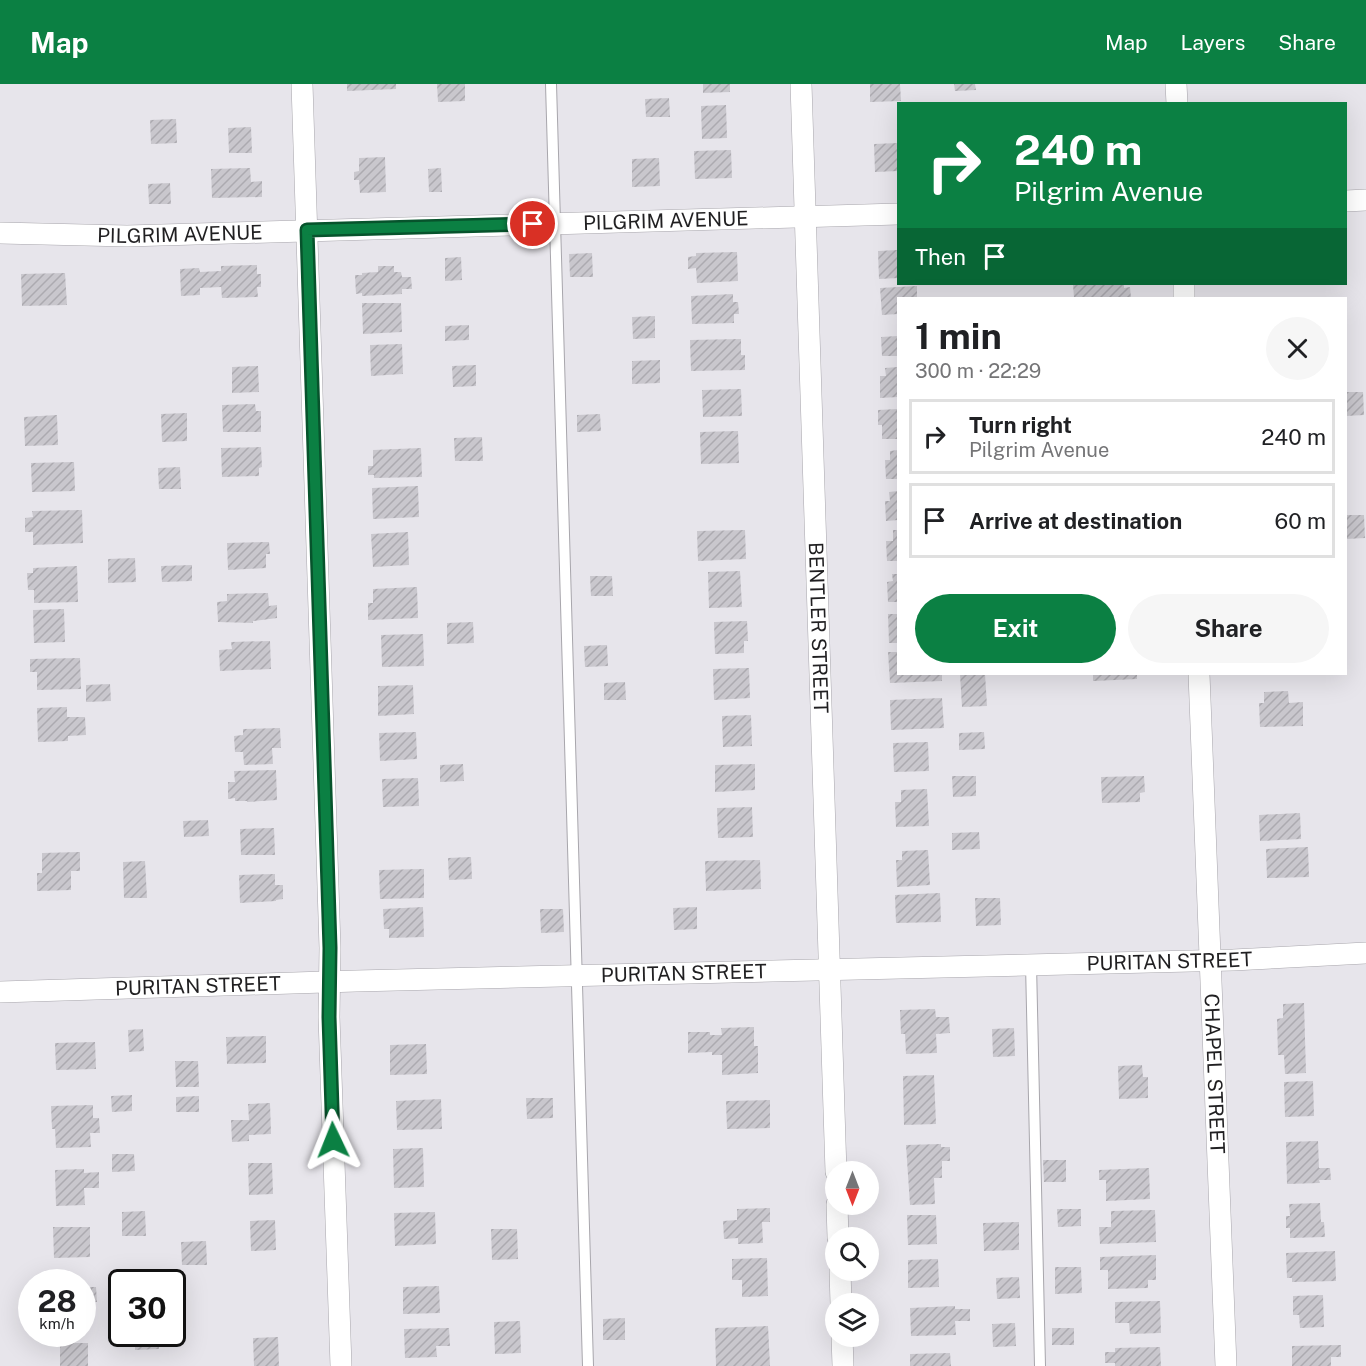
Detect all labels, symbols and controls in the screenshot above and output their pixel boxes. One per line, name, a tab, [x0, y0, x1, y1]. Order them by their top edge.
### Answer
text: Map	[30, 26, 89, 59]
text: Map	[1105, 30, 1148, 55]
text: Layers	[1181, 30, 1245, 55]
text: Share	[1278, 30, 1336, 55]
text: 240 m	[1014, 125, 1142, 174]
icon: right	[915, 126, 993, 204]
text: Pilgrim Avenue	[1014, 175, 1203, 207]
pin	[507, 198, 558, 249]
street label: PILGRIM AVENUE	[583, 206, 749, 235]
icon: arrive	[516, 207, 549, 240]
street label: PILGRIM AVENUE	[97, 220, 263, 248]
icon: arrive	[978, 240, 1011, 273]
text: Then	[915, 244, 966, 270]
text: 1 min	[915, 315, 1002, 357]
button: close	[1266, 317, 1329, 380]
text: 300 m · 22:29	[915, 359, 1041, 383]
text: Turn right	[969, 412, 1072, 438]
icon: right	[918, 420, 951, 453]
text: 240 m	[1261, 424, 1326, 450]
text: Pilgrim Avenue	[969, 438, 1109, 462]
icon: arrive	[918, 504, 951, 537]
text: Arrive at destination	[969, 508, 1182, 534]
text: 60 m	[1275, 508, 1326, 534]
street label: BENTLER STREET	[804, 542, 833, 714]
button: Exit	[915, 594, 1116, 663]
button: Share	[1128, 594, 1329, 663]
street label: PURITAN STREET	[1086, 947, 1253, 976]
street label: PURITAN STREET	[601, 959, 767, 987]
street label: PURITAN STREET	[115, 971, 281, 1000]
street label: CHAPEL STREET	[1199, 993, 1230, 1155]
position arrow	[301, 1108, 365, 1172]
north arrow	[825, 1161, 879, 1215]
map controls	[825, 1161, 879, 1347]
button: search	[825, 1227, 879, 1281]
speed limit sign: 30	[108, 1269, 186, 1347]
text: 28	[37, 1283, 77, 1319]
button: layers	[825, 1293, 879, 1347]
text: km/h	[39, 1315, 75, 1332]

